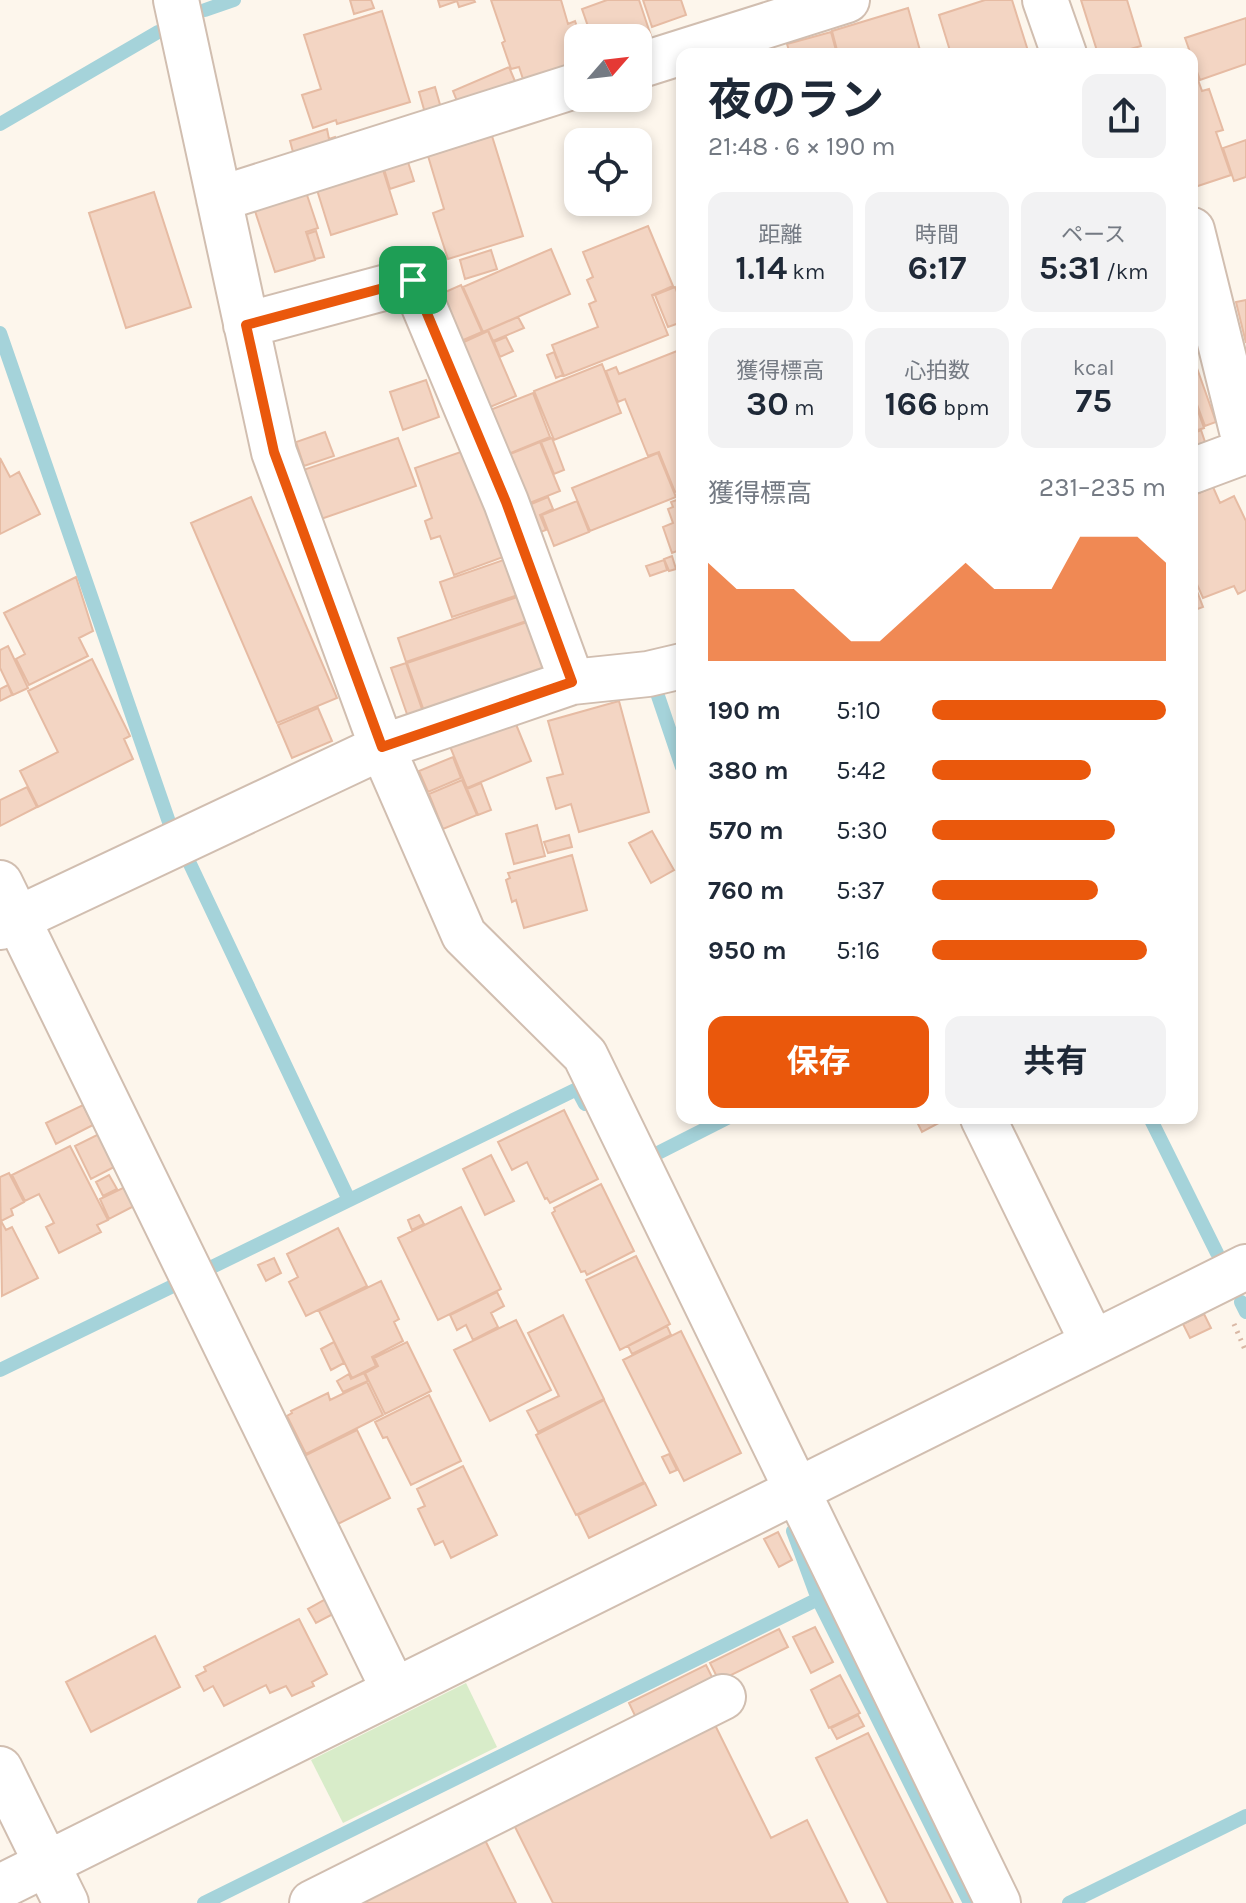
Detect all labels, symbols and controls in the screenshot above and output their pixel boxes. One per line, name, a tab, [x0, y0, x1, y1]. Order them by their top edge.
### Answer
north arrow	[564, 24, 652, 112]
map controls	[564, 24, 652, 216]
button: share	[1082, 74, 1166, 158]
text: 夜のラン	[708, 75, 884, 126]
button: locate	[564, 128, 652, 216]
text: 21:48 · 6 × 190 m	[708, 131, 896, 162]
text: 距離	[758, 222, 802, 248]
text: 時間	[915, 222, 959, 248]
text: ペース	[1061, 222, 1126, 248]
pin	[379, 246, 447, 314]
text: 1.14	[735, 248, 787, 288]
text: 6:17	[908, 248, 966, 288]
text: 5:31	[1039, 248, 1101, 288]
icon: arrive	[391, 258, 435, 302]
text: km	[787, 259, 825, 285]
text: /km	[1101, 259, 1149, 285]
text: kcal	[1073, 355, 1115, 381]
text: 獲得標高	[736, 358, 824, 384]
text: 心拍数	[904, 358, 970, 384]
text: 75	[1075, 381, 1112, 421]
text: 30	[746, 384, 789, 424]
text: 166	[884, 384, 938, 424]
text: m	[789, 395, 815, 421]
text: bpm	[938, 395, 990, 421]
text: 231–235 m	[1039, 472, 1166, 503]
text: 獲得標高	[708, 478, 812, 509]
text: 190 m	[708, 695, 781, 726]
text: 5:10	[836, 695, 881, 726]
text: 380 m	[708, 755, 789, 786]
text: 5:42	[836, 755, 886, 786]
text: 570 m	[708, 815, 784, 846]
text: 5:30	[836, 815, 887, 846]
text: 760 m	[708, 875, 784, 906]
text: 5:37	[836, 875, 884, 906]
text: 950 m	[708, 935, 787, 966]
text: 5:16	[836, 935, 880, 966]
button: 保存	[708, 1016, 929, 1108]
button: 共有	[945, 1016, 1166, 1108]

